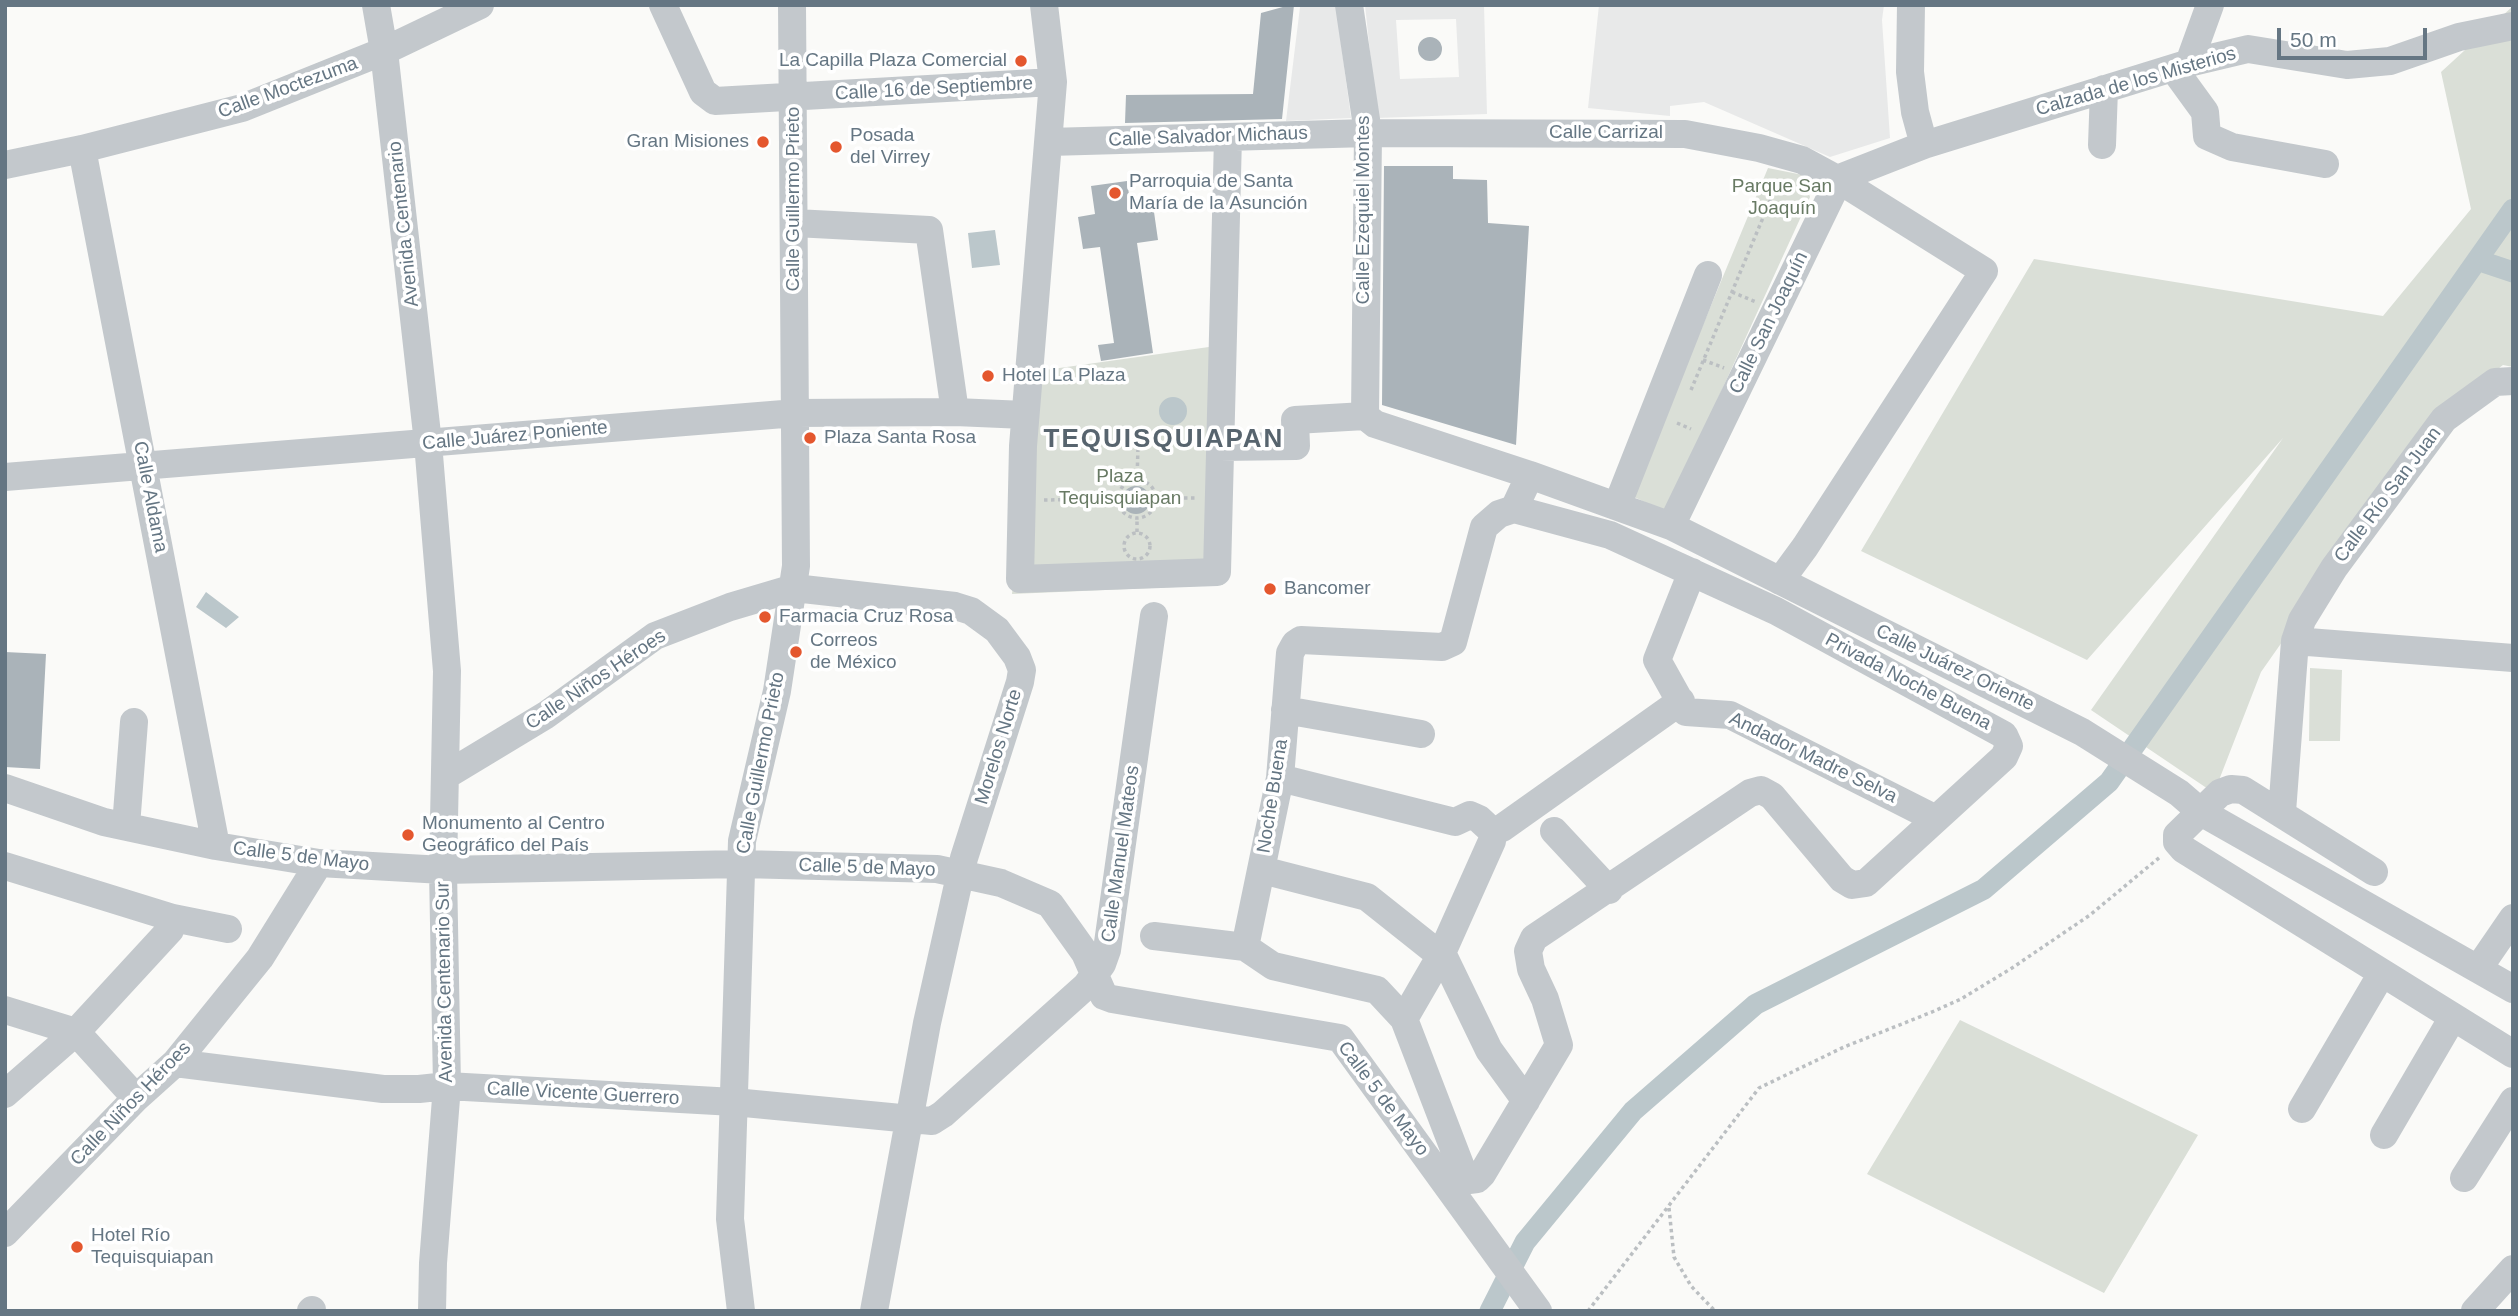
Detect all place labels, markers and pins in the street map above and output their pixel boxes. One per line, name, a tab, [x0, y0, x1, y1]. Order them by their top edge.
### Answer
place label: La Capilla Plaza Comercial	[779, 50, 1007, 72]
marker: La Capilla Plaza Comercial	[1013, 53, 1029, 69]
place label: Posada del Virrey	[850, 125, 930, 169]
place label: Gran Misiones	[627, 131, 749, 153]
marker: Gran Misiones	[755, 134, 771, 150]
marker: Posada del Virrey	[828, 139, 844, 155]
place label: Parroquia de Santa María de la Asunción	[1129, 171, 1307, 215]
marker: Parroquia de Santa María de la Asunción	[1107, 185, 1123, 201]
place label: Hotel La Plaza	[1002, 365, 1126, 387]
marker: Hotel La Plaza	[980, 368, 996, 384]
place label: Plaza Santa Rosa	[824, 427, 976, 449]
marker: Plaza Santa Rosa	[802, 430, 818, 446]
place label: Bancomer	[1284, 578, 1371, 600]
marker: Bancomer	[1262, 581, 1278, 597]
place label: Farmacia Cruz Rosa	[779, 606, 953, 628]
marker: Farmacia Cruz Rosa	[757, 609, 773, 625]
place label: Correos de México	[810, 630, 897, 674]
marker: Correos de México	[788, 644, 804, 660]
place label: Monumento al Centro Geográfico del País	[422, 813, 605, 857]
marker: Monumento al Centro Geográfico del País	[400, 827, 416, 843]
place label: Hotel Río Tequisquiapan	[91, 1225, 214, 1269]
marker: Hotel Río Tequisquiapan	[69, 1239, 85, 1255]

